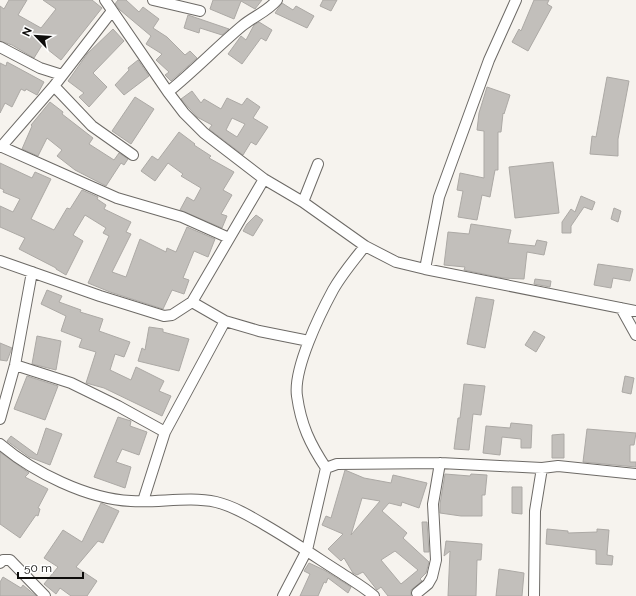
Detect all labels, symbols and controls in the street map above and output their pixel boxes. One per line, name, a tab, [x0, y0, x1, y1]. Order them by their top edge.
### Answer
north arrow	[16, 16, 56, 56]
text: N	[20, 25, 35, 39]
scale bar	[18, 554, 83, 580]
text: 50 m	[24, 561, 52, 575]

